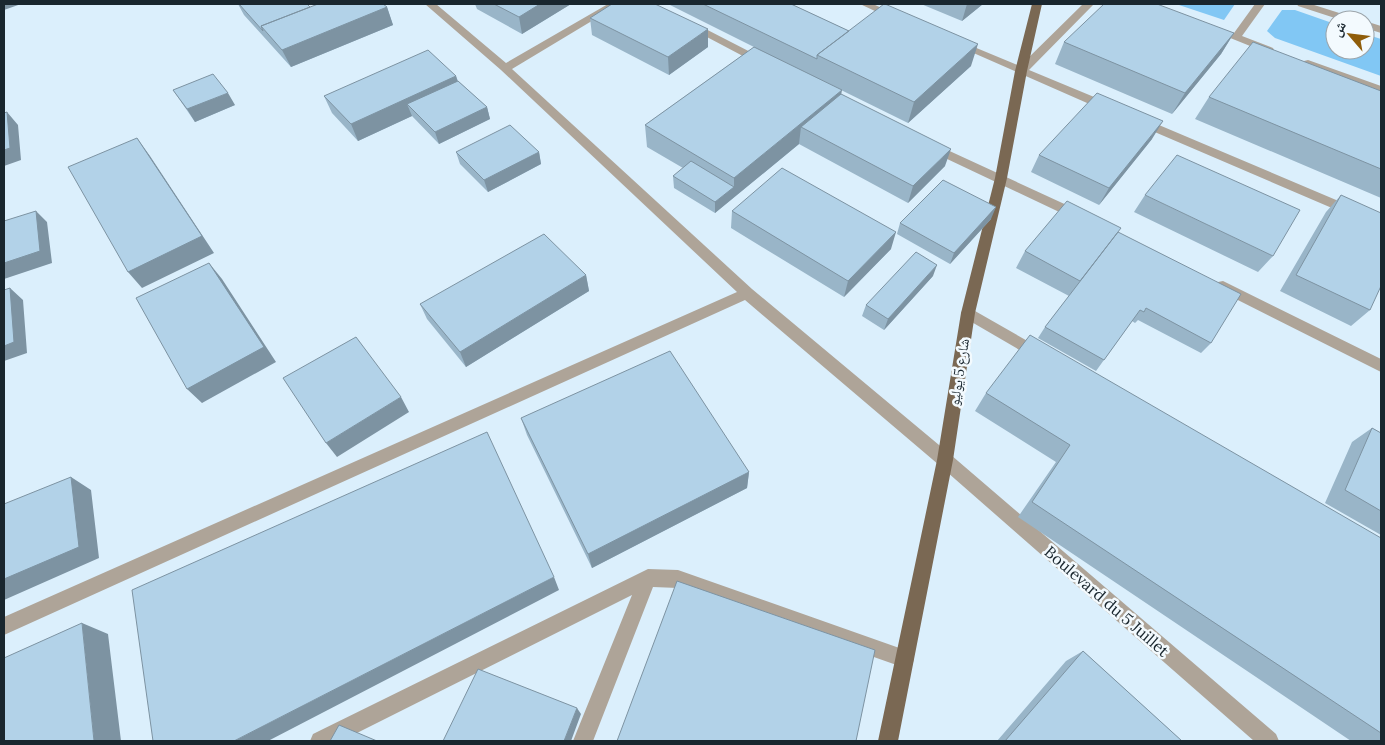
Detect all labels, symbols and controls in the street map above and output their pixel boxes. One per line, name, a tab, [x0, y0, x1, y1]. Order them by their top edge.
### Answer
north arrow	[1325, 10, 1375, 60]
text: ش	[1327, 18, 1350, 40]
street label: شارع 5 يوليو	[945, 337, 974, 407]
street label: Boulevard du 5 Juillet	[1041, 542, 1174, 661]

